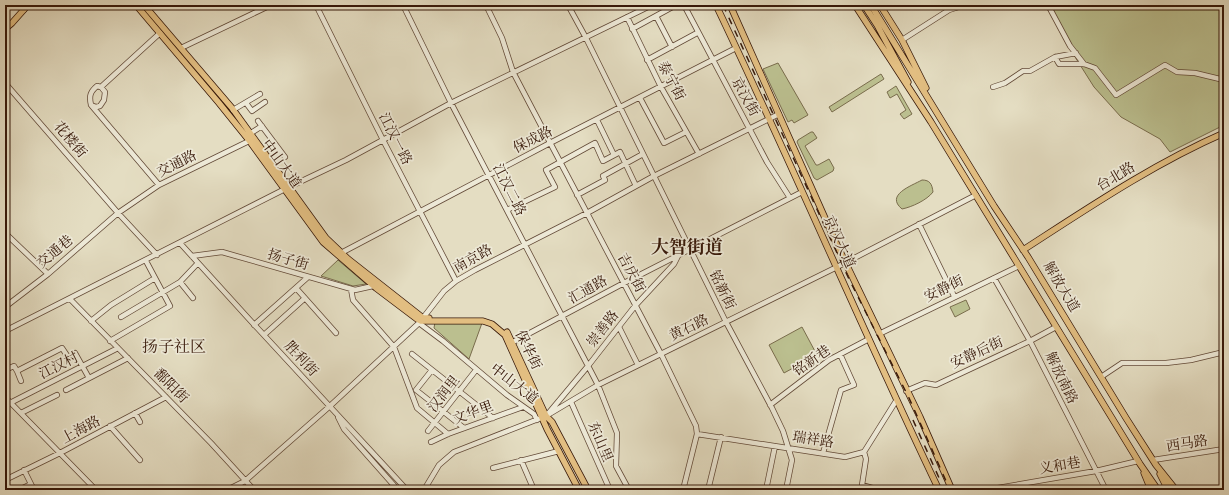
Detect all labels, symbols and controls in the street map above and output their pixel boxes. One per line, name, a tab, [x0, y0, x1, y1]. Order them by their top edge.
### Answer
street label: 泰宁街	[653, 58, 689, 104]
street label: 京汉街	[727, 74, 763, 120]
street label: 江汉一路	[374, 110, 416, 168]
street label: 花楼街	[49, 118, 91, 162]
street label: 保成路	[510, 122, 556, 158]
street label: 中山大道	[257, 136, 305, 192]
street label: 交通路	[154, 146, 200, 182]
street label: 台北路	[1093, 158, 1139, 196]
street label: 江汉二路	[488, 161, 530, 219]
street label: 京汉大道	[819, 213, 859, 271]
street label: 交通巷	[33, 232, 77, 272]
district label: 大智街道	[651, 237, 723, 259]
street label: 南京路	[450, 241, 496, 277]
street label: 扬子街	[265, 246, 311, 274]
street label: 吉庆街	[613, 250, 649, 296]
street label: 解放大道	[1039, 258, 1083, 316]
street label: 铭新街	[705, 267, 739, 313]
street label: 汇通路	[565, 272, 611, 308]
street label: 安静街	[921, 272, 967, 306]
street label: 崇善路	[583, 307, 623, 351]
street label: 黄石路	[666, 311, 712, 345]
street label: 保华街	[511, 327, 545, 373]
street label: 安静后街	[948, 333, 1006, 373]
district label: 扬子社区	[142, 337, 206, 357]
street label: 胜利街	[280, 338, 322, 380]
street label: 铭新巷	[790, 342, 834, 380]
street label: 江汉村	[36, 348, 82, 384]
street label: 解放南路	[1041, 349, 1081, 407]
street label: 中山大道	[486, 360, 542, 408]
street label: 鄱阳街	[150, 365, 192, 407]
street label: 汉润里	[424, 372, 464, 416]
street label: 文华里	[450, 397, 496, 429]
street label: 上海路	[58, 412, 104, 448]
street label: 东山里	[584, 419, 616, 465]
street label: 瑞祥路	[791, 428, 835, 452]
street label: 西马路	[1165, 432, 1209, 456]
street label: 义和巷	[1038, 453, 1082, 479]

